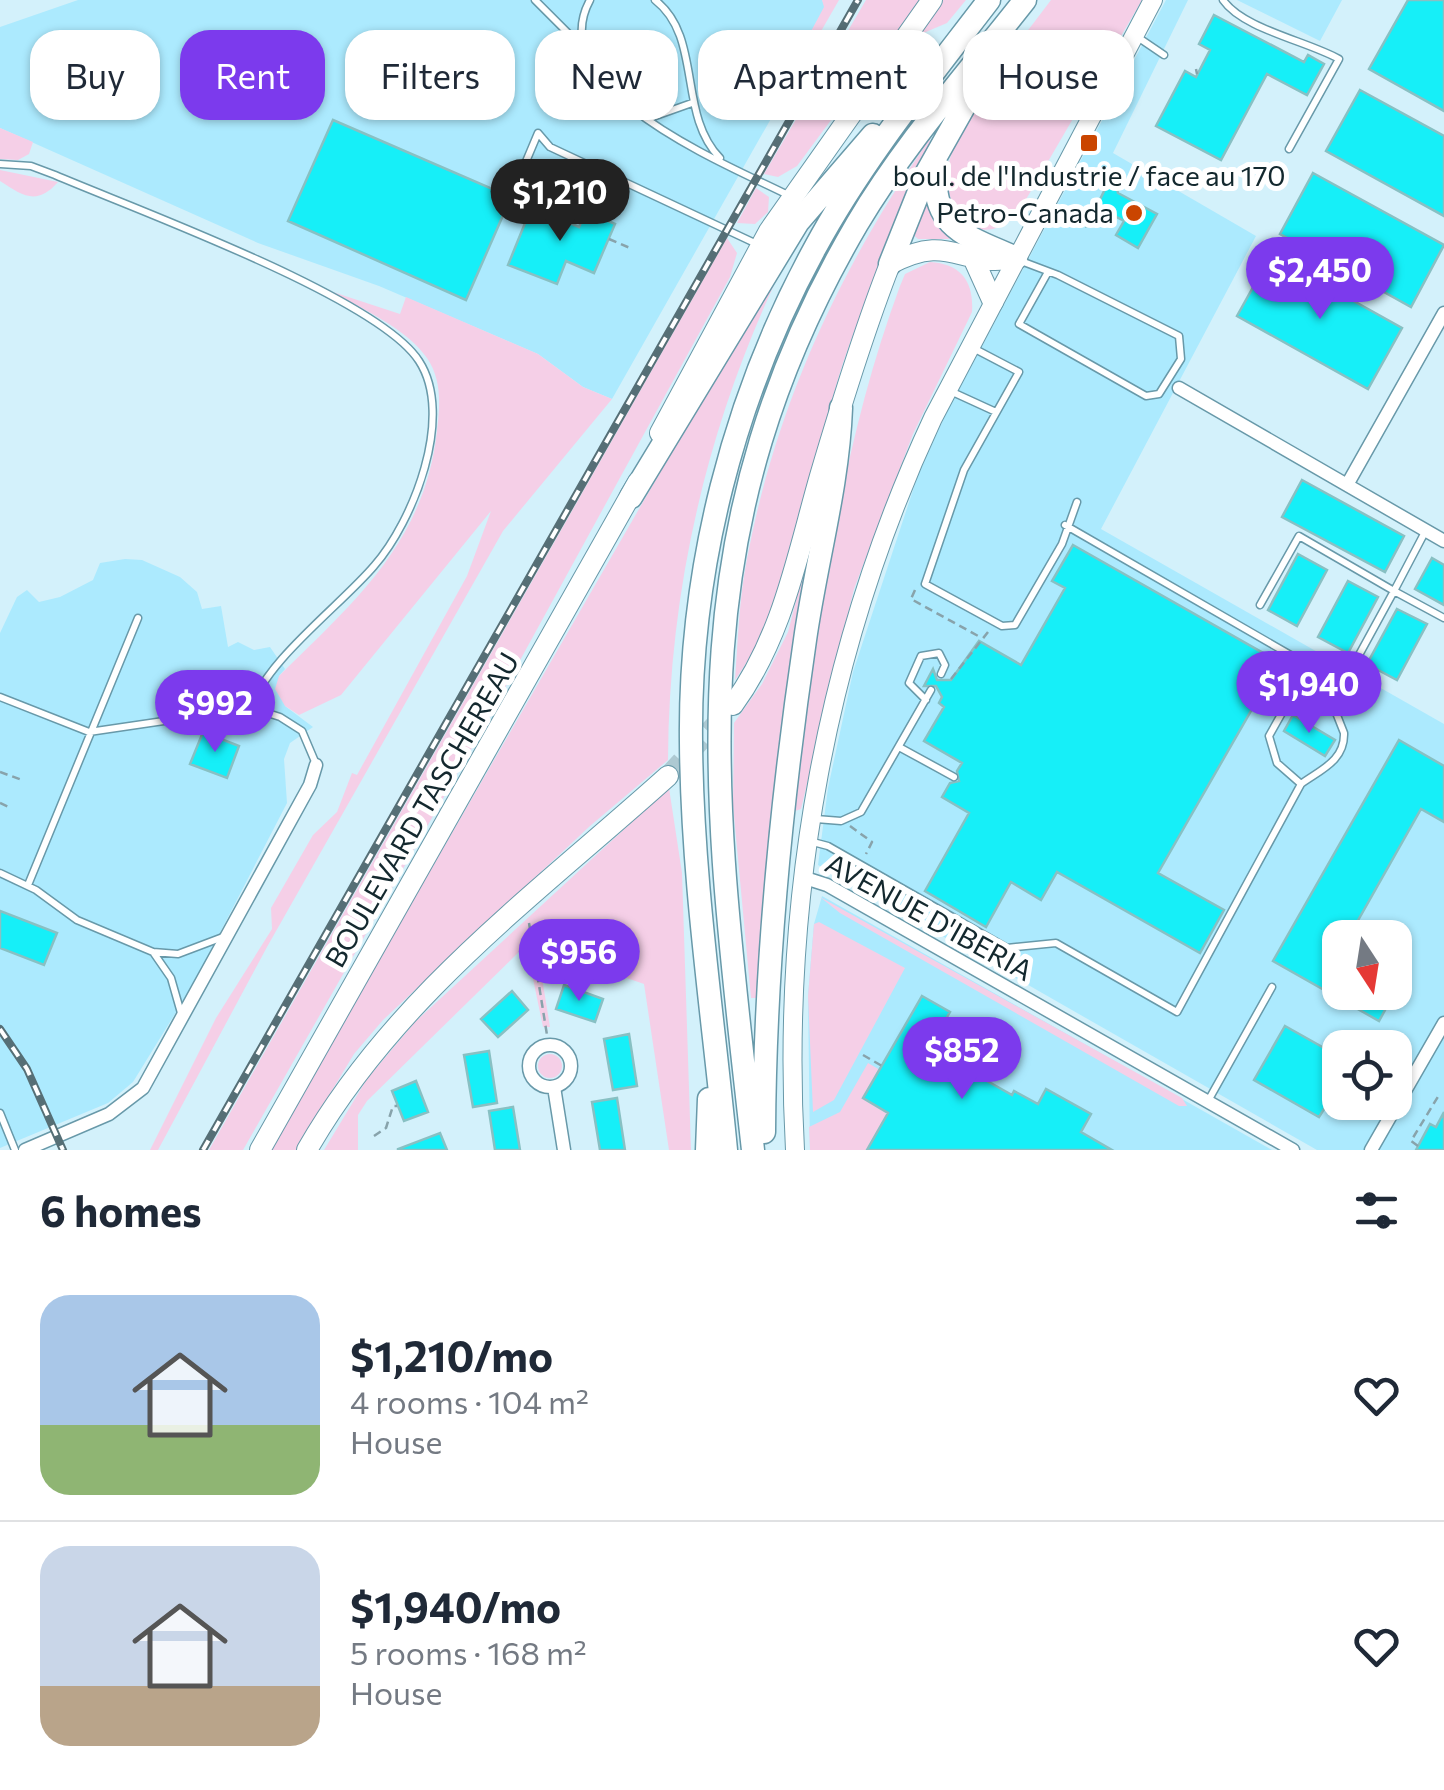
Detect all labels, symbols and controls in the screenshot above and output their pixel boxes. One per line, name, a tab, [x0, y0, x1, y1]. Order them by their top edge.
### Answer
chip: Buy	[30, 30, 160, 120]
chip: Rent	[180, 30, 325, 120]
chip: Filters	[345, 30, 515, 120]
chip: New	[535, 30, 678, 120]
chip: Apartment	[698, 30, 943, 120]
chip: House	[963, 30, 1134, 120]
marker: boul. de l'Industrie / face au 170	[1078, 132, 1100, 154]
place label: boul. de l'Industrie / face au 170	[892, 158, 1286, 192]
pin: $1,210	[479, 159, 641, 244]
text: $1,210	[513, 171, 607, 211]
place label: Petro-Canada	[936, 195, 1114, 229]
marker: Petro-Canada	[1123, 202, 1145, 224]
pin: $2,450	[1239, 237, 1401, 322]
text: $2,450	[1268, 249, 1372, 289]
street label: BOULEVARD TASCHEREAU	[317, 646, 525, 973]
pin: $1,940	[1228, 651, 1390, 736]
text: $1,940	[1258, 663, 1360, 703]
pin: $992	[156, 670, 274, 755]
text: $992	[177, 682, 253, 722]
street label: AVENUE D'IBERIA	[820, 845, 1039, 987]
pin: $956	[520, 919, 638, 1004]
north arrow	[1322, 920, 1412, 1010]
map controls	[1322, 920, 1412, 1120]
text: $956	[541, 931, 617, 971]
pin: $852	[903, 1017, 1021, 1102]
text: $852	[924, 1029, 1000, 1069]
button: locate	[1322, 1030, 1412, 1120]
icon: filters	[1349, 1183, 1404, 1238]
text: 6 homes	[40, 1184, 202, 1236]
text: $1,210/mo	[350, 1329, 553, 1381]
icon: home	[120, 1335, 240, 1455]
icon: heart	[1349, 1368, 1404, 1423]
text: 4 rooms · 104 m²	[350, 1381, 589, 1421]
text: House	[350, 1421, 442, 1461]
text: $1,940/mo	[350, 1580, 561, 1632]
icon: home	[120, 1586, 240, 1706]
icon: heart	[1349, 1619, 1404, 1674]
text: 5 rooms · 168 m²	[350, 1632, 587, 1672]
text: House	[350, 1672, 442, 1712]

